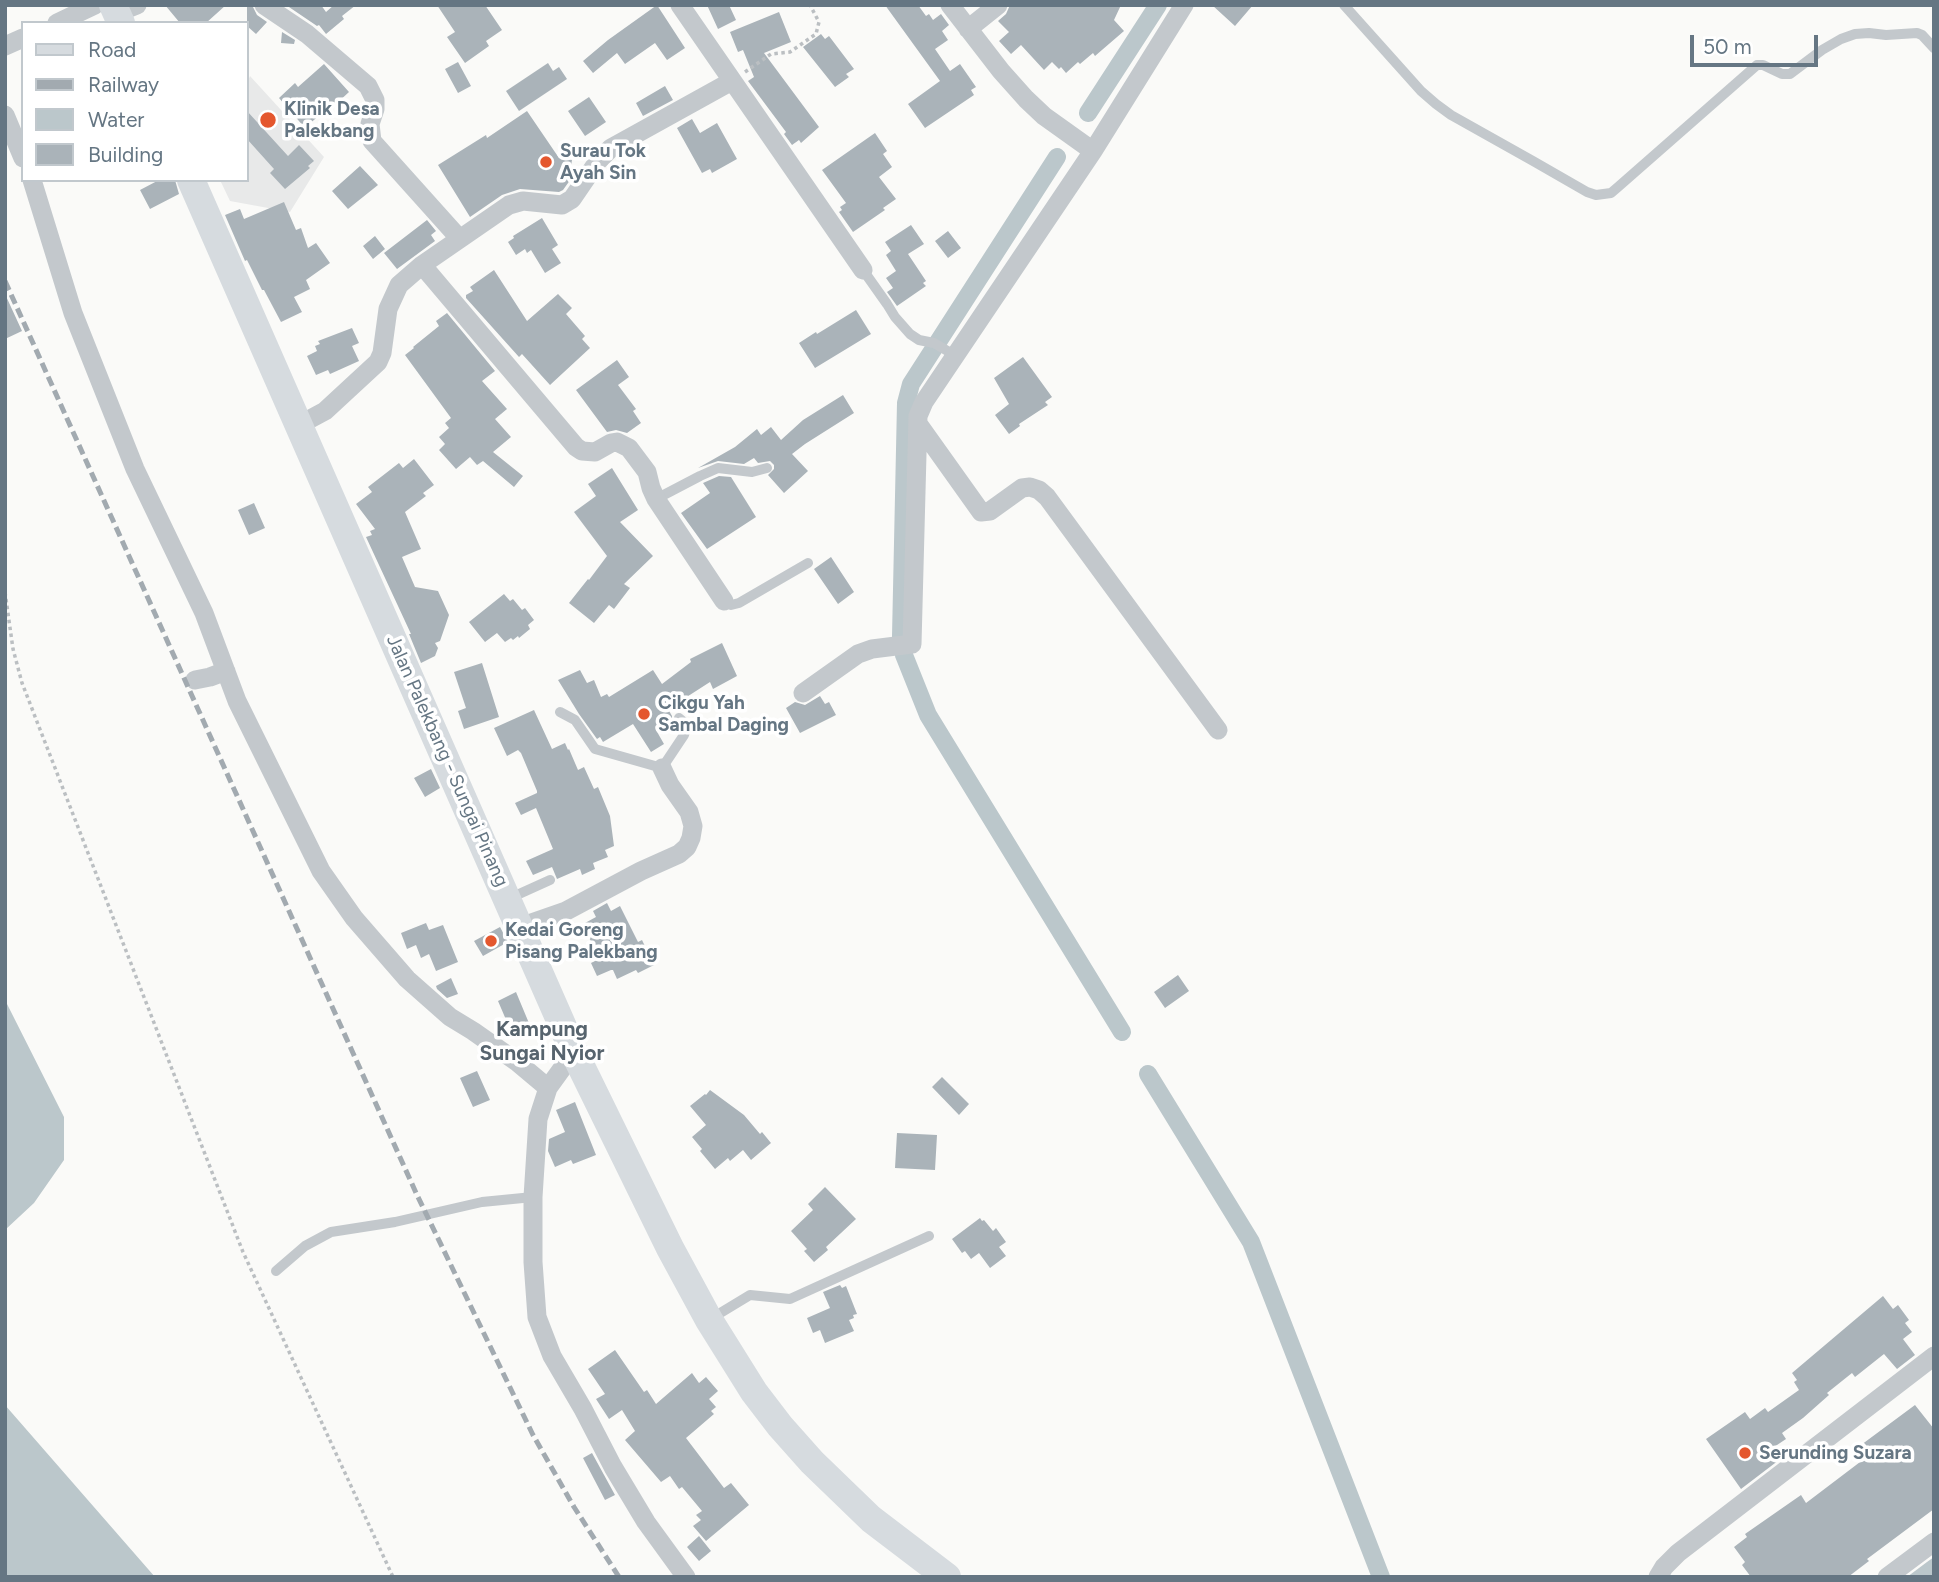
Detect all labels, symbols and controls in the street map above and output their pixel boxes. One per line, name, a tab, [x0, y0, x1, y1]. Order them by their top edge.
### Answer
legend	[21, 21, 248, 182]
scale bar	[1694, 21, 1822, 65]
text: 50 m	[1703, 34, 1752, 59]
text: Road	[88, 37, 136, 62]
text: Railway	[88, 72, 159, 97]
place label: Klinik Desa Palekbang	[284, 98, 380, 142]
text: Water	[88, 107, 144, 132]
marker: Klinik Desa Palekbang	[258, 110, 278, 130]
place label: Surau Tok Ayah Sin	[560, 140, 646, 184]
text: Building	[88, 142, 163, 167]
marker: Surau Tok Ayah Sin	[538, 154, 554, 170]
street label: Jalan Palekbang - Sungai Pinang	[381, 632, 513, 890]
place label: Cikgu Yah Sambal Daging	[658, 692, 789, 736]
marker: Cikgu Yah Sambal Daging	[636, 706, 652, 722]
place label: Kedai Goreng Pisang Palekbang	[505, 919, 658, 963]
marker: Kedai Goreng Pisang Palekbang	[483, 933, 499, 949]
district label: Kampung Sungai Nyior	[480, 1017, 604, 1067]
place label: Serunding Suzara	[1759, 1442, 1912, 1464]
marker: Serunding Suzara	[1737, 1445, 1753, 1461]

